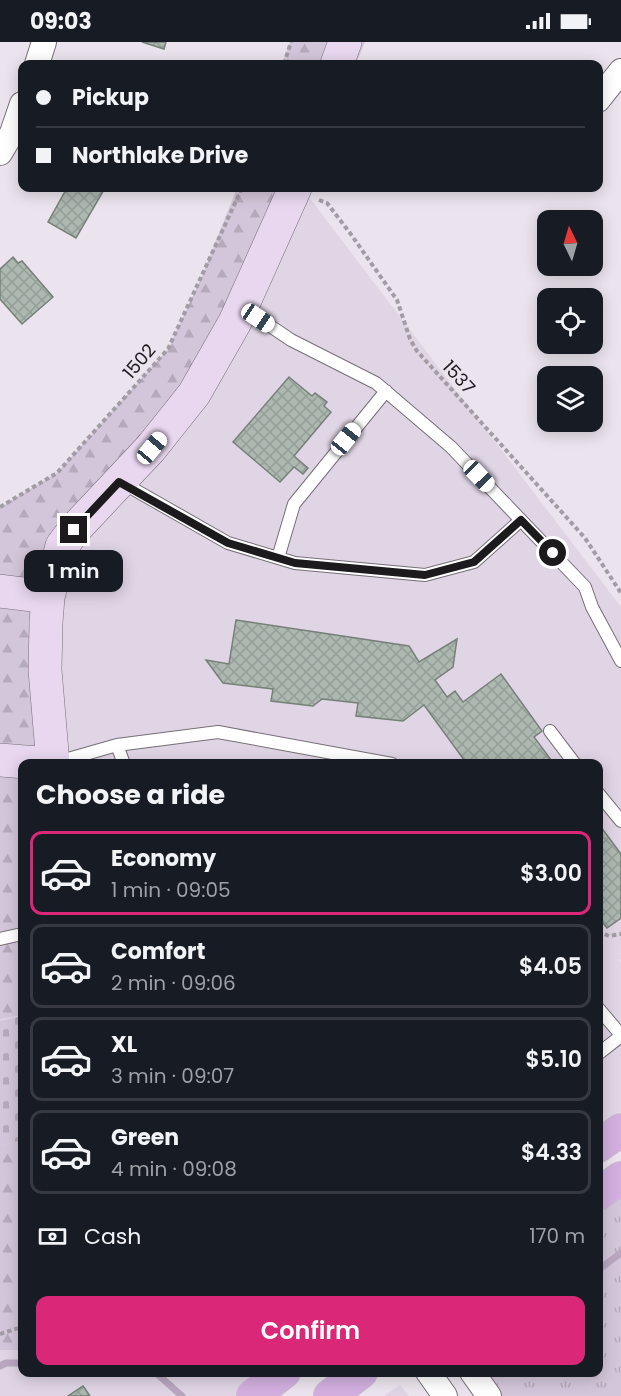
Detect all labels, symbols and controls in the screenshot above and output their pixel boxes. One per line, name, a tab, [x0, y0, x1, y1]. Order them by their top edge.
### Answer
text: 09:03	[30, 6, 92, 37]
text: Pickup	[72, 82, 149, 113]
text: Northlake Drive	[72, 140, 248, 171]
north arrow	[537, 210, 603, 276]
map controls	[537, 210, 603, 432]
button: locate	[537, 288, 603, 354]
car	[238, 300, 278, 336]
street label: 1502	[117, 338, 161, 384]
street label: 1537	[437, 355, 481, 399]
button: layers	[537, 366, 603, 432]
car	[328, 419, 364, 459]
car	[134, 428, 170, 468]
car	[460, 457, 498, 495]
route end	[60, 516, 87, 543]
route start	[539, 539, 566, 566]
callout: 1 min	[25, 551, 124, 593]
text: 1 min	[48, 557, 99, 585]
text: Choose a ride	[36, 776, 225, 813]
text: Economy	[111, 843, 216, 874]
icon: car	[39, 846, 93, 900]
text: $3.00	[520, 858, 582, 889]
text: 1 min · 09:05	[111, 876, 231, 904]
text: Comfort	[111, 936, 205, 967]
icon: car	[39, 939, 93, 993]
text: $4.05	[519, 951, 582, 982]
text: 2 min · 09:06	[111, 969, 236, 997]
text: XL	[111, 1029, 137, 1060]
icon: car	[39, 1032, 93, 1086]
text: $5.10	[526, 1044, 582, 1075]
text: 3 min · 09:07	[111, 1062, 234, 1090]
text: Green	[111, 1122, 179, 1153]
icon: car	[39, 1125, 93, 1179]
text: $4.33	[521, 1137, 582, 1168]
text: 4 min · 09:08	[111, 1155, 237, 1183]
icon: cash	[36, 1220, 69, 1253]
text: Cash	[84, 1221, 141, 1252]
text: 170 m	[529, 1222, 585, 1250]
button: Confirm	[36, 1296, 585, 1365]

